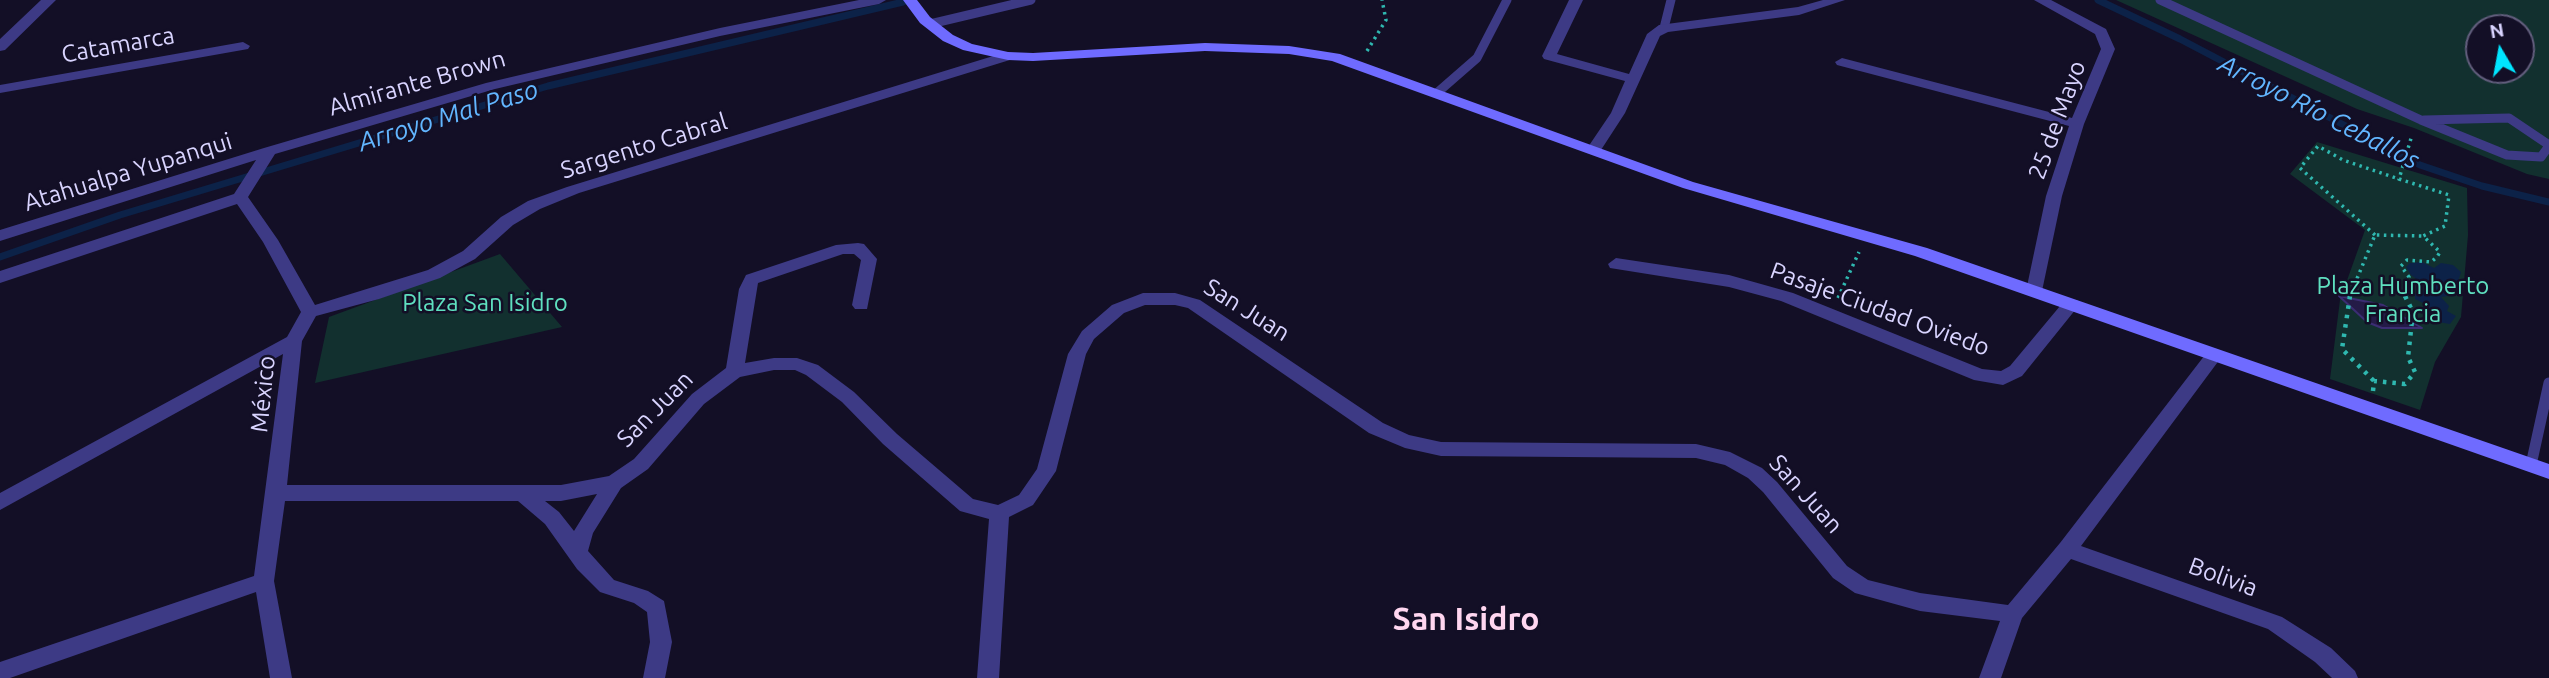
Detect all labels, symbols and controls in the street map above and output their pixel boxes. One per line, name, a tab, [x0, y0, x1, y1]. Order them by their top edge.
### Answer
north arrow	[2465, 14, 2535, 84]
text: N	[2488, 18, 2506, 42]
street label: Catamarca	[59, 21, 177, 69]
street label: Almirante Brown	[325, 44, 509, 122]
water label: Arroyo Río Ceballos	[2213, 48, 2425, 176]
street label: 25 de Mayo	[2022, 57, 2092, 183]
water label: Arroyo Mal Paso	[354, 74, 542, 158]
street label: Sargento Cabral	[557, 107, 731, 185]
street label: Atahualpa Yupanqui	[21, 127, 235, 217]
street label: Pasaje Ciudad Oviedo	[1766, 256, 1994, 362]
street label: San Juan	[1199, 272, 1295, 348]
park label: Plaza Humberto Francia	[2317, 272, 2489, 328]
park label: Plaza San Isidro	[402, 289, 568, 317]
street label: México	[245, 354, 281, 434]
street label: San Juan	[611, 365, 699, 453]
street label: San Juan	[1763, 449, 1849, 539]
street label: Bolivia	[2185, 551, 2261, 603]
district label: San Isidro	[1392, 600, 1540, 638]

